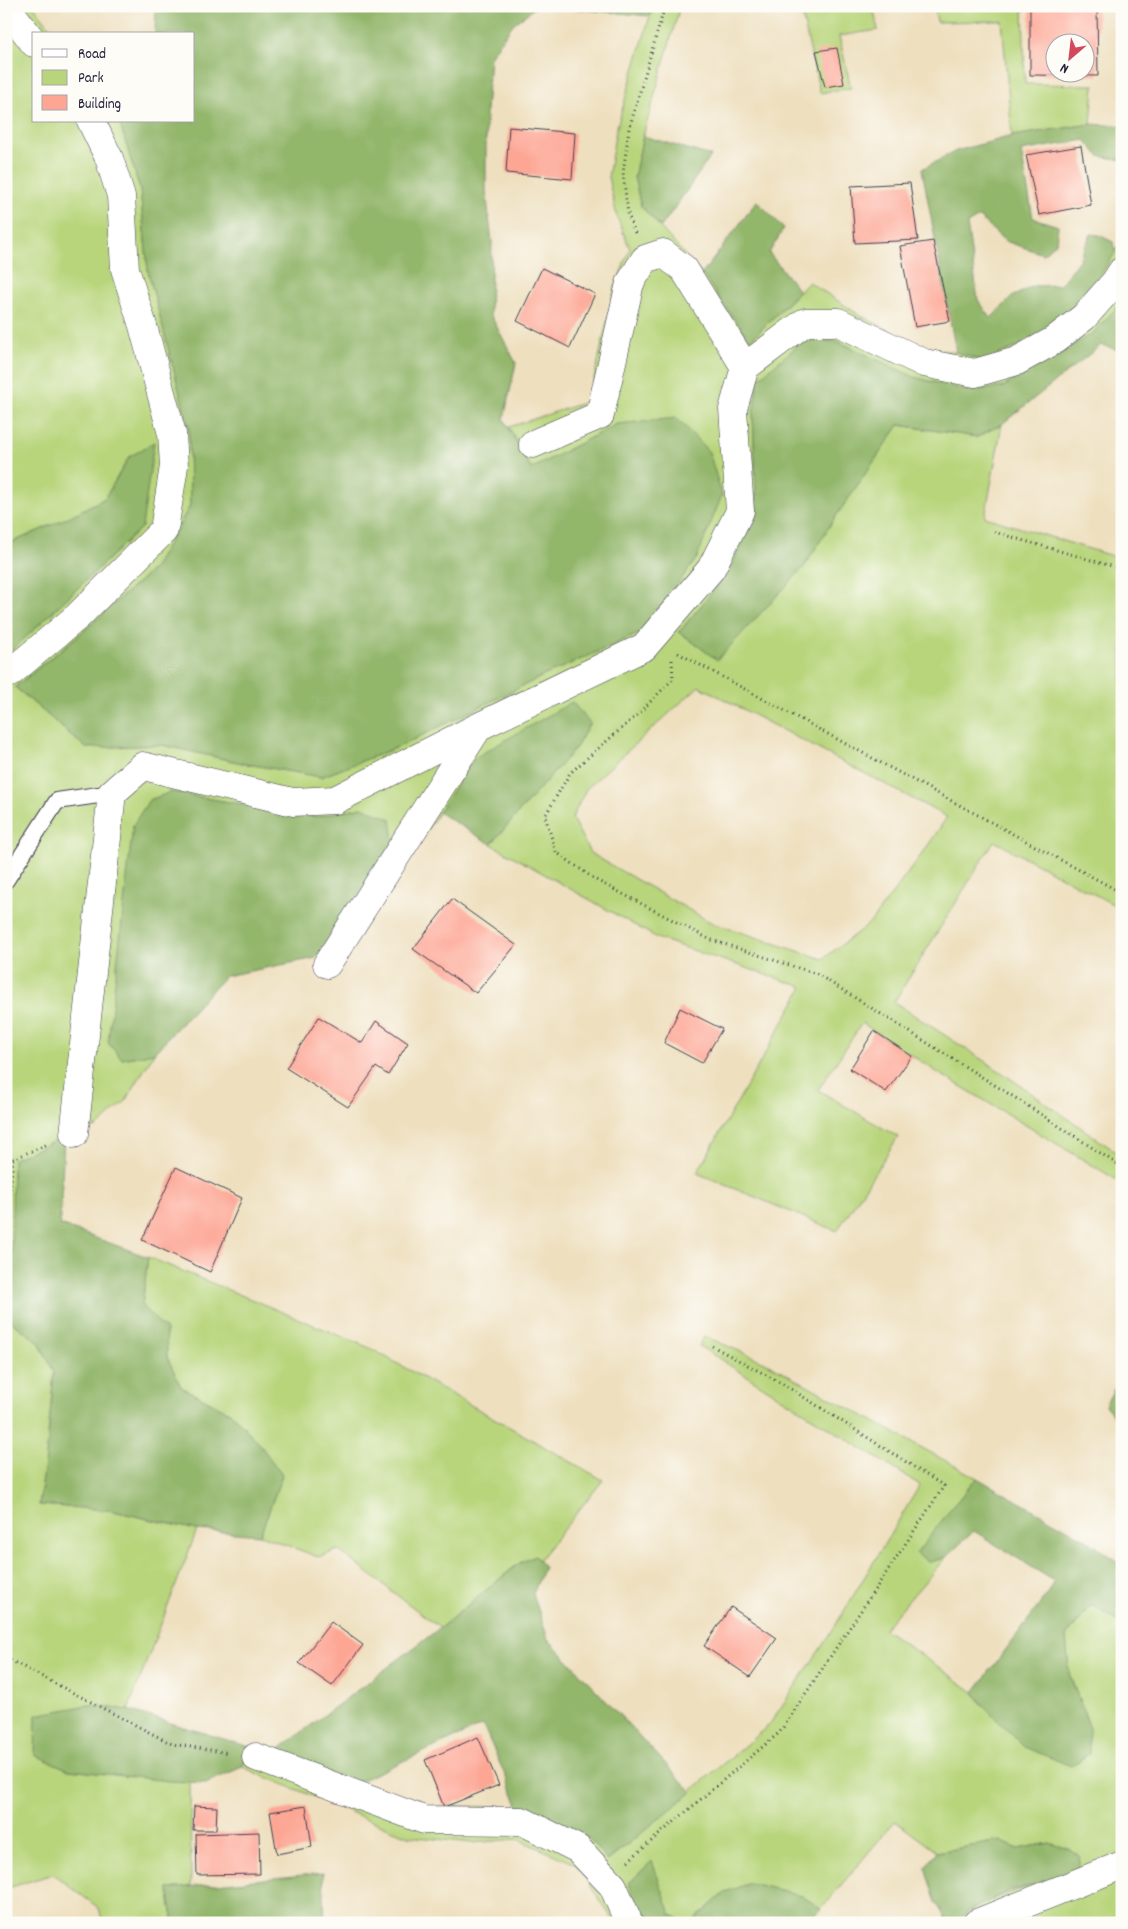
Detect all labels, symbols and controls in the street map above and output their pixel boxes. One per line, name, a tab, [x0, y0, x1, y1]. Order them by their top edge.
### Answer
legend	[32, 32, 195, 122]
north arrow	[1046, 32, 1096, 82]
text: Road	[78, 44, 106, 66]
text: N	[1057, 57, 1073, 78]
text: Park	[78, 68, 104, 90]
text: Building	[78, 94, 121, 116]

